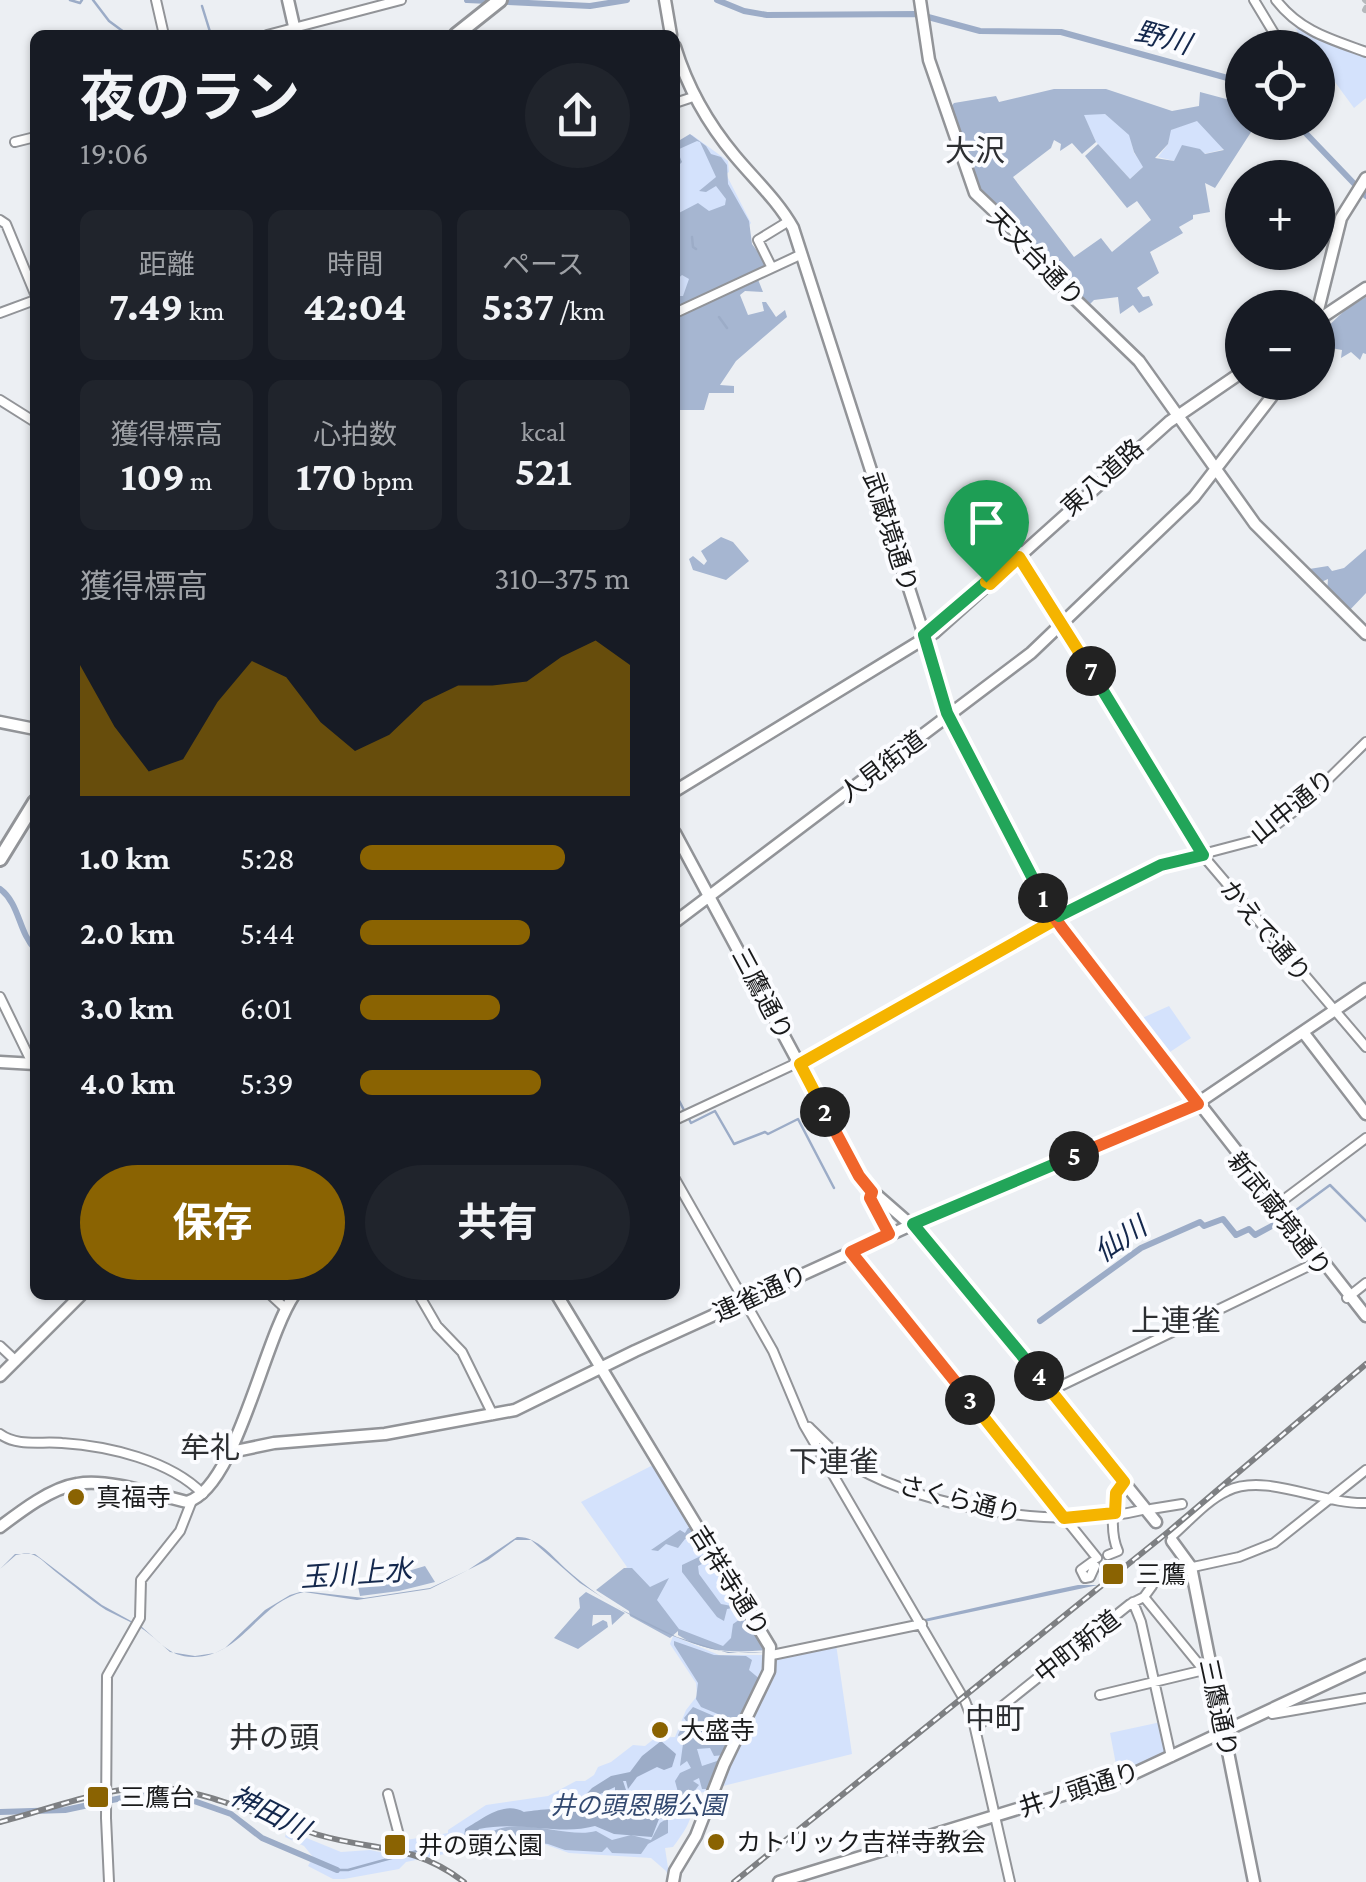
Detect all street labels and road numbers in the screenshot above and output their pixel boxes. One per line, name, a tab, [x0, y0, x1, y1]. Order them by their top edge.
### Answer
street label: 天文台通り	[983, 203, 1089, 312]
street label: 東八道路	[1056, 434, 1149, 521]
street label: 武蔵境通り	[858, 469, 923, 596]
street label: 人見街道	[834, 726, 930, 807]
street label: 山中通り	[1245, 764, 1340, 848]
street label: かえで通り	[1215, 875, 1316, 988]
street label: 三鷹通り	[727, 944, 798, 1045]
street label: 新武蔵境通り	[1223, 1147, 1336, 1282]
street label: 連雀通り	[709, 1260, 811, 1327]
street label: さくら通り	[896, 1471, 1024, 1528]
street label: 吉祥寺通り	[685, 1521, 774, 1641]
street label: 中町新道	[1030, 1605, 1125, 1688]
street label: 三鷹通り	[1195, 1656, 1242, 1760]
street label: 井ノ頭通り	[1016, 1757, 1143, 1822]

